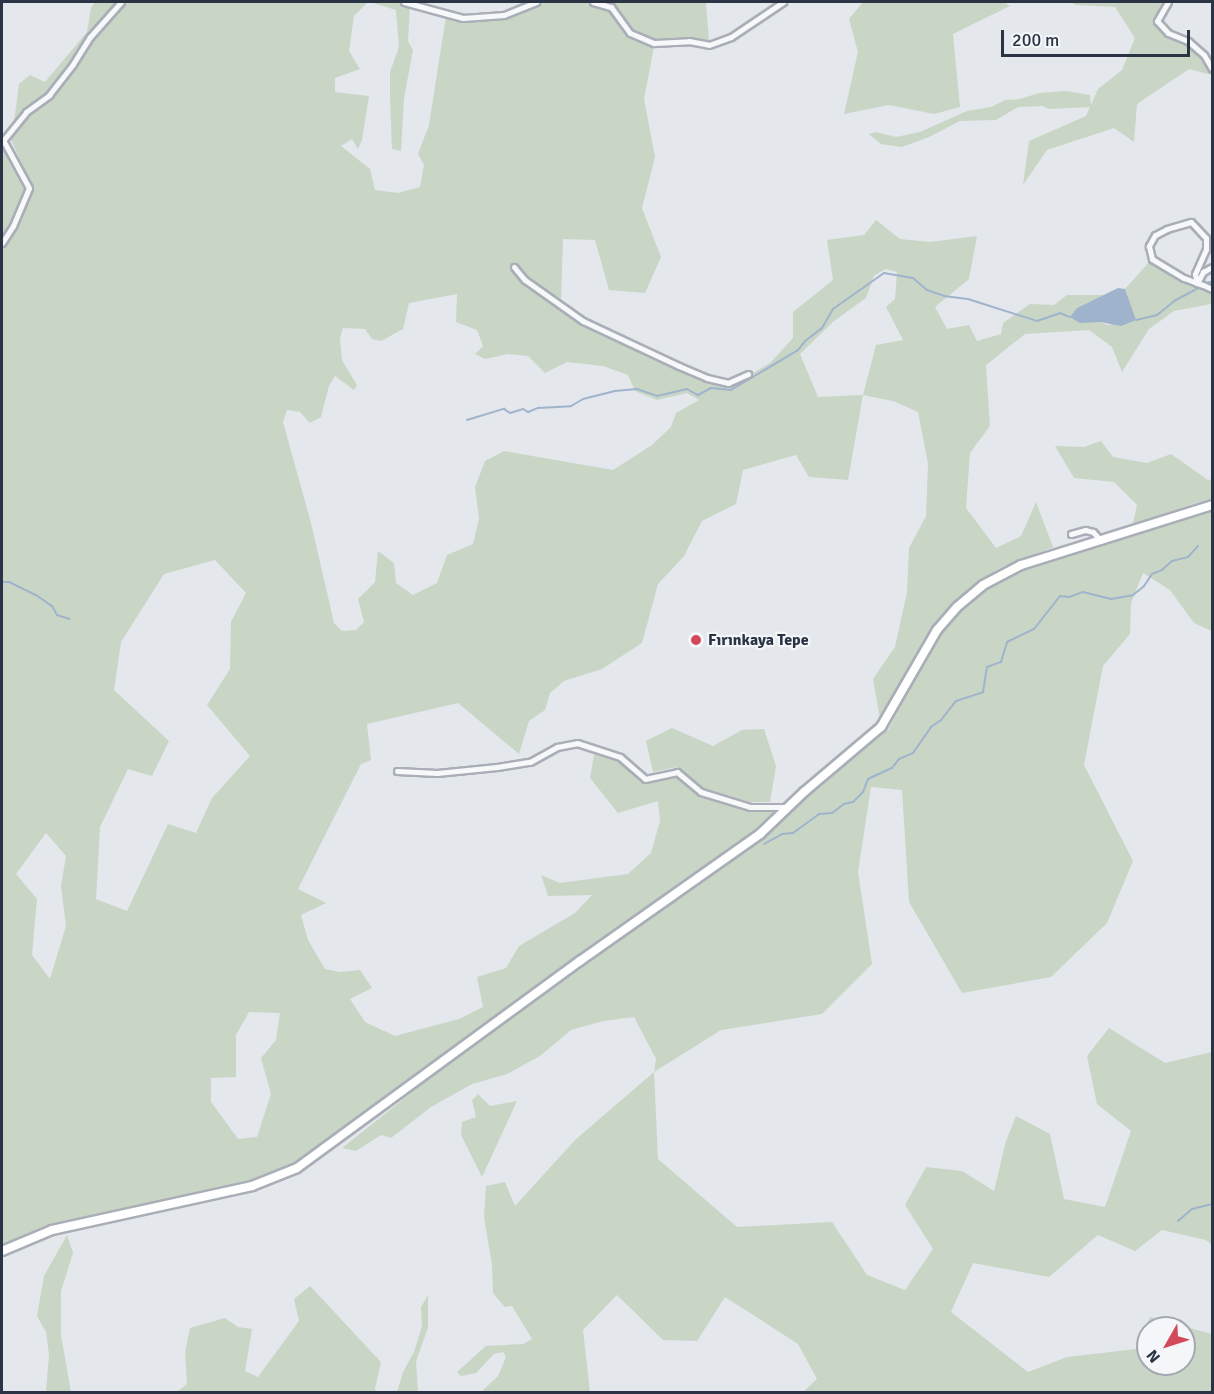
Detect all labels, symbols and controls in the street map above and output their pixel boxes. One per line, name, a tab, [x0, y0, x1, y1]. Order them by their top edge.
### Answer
scale bar	[1004, 18, 1193, 56]
text: 200 m	[1012, 29, 1059, 51]
place label: Fırınkaya Tepe	[708, 630, 809, 650]
marker: Fırınkaya Tepe	[689, 633, 703, 647]
north arrow	[1136, 1316, 1196, 1376]
text: N	[1142, 1345, 1165, 1367]

